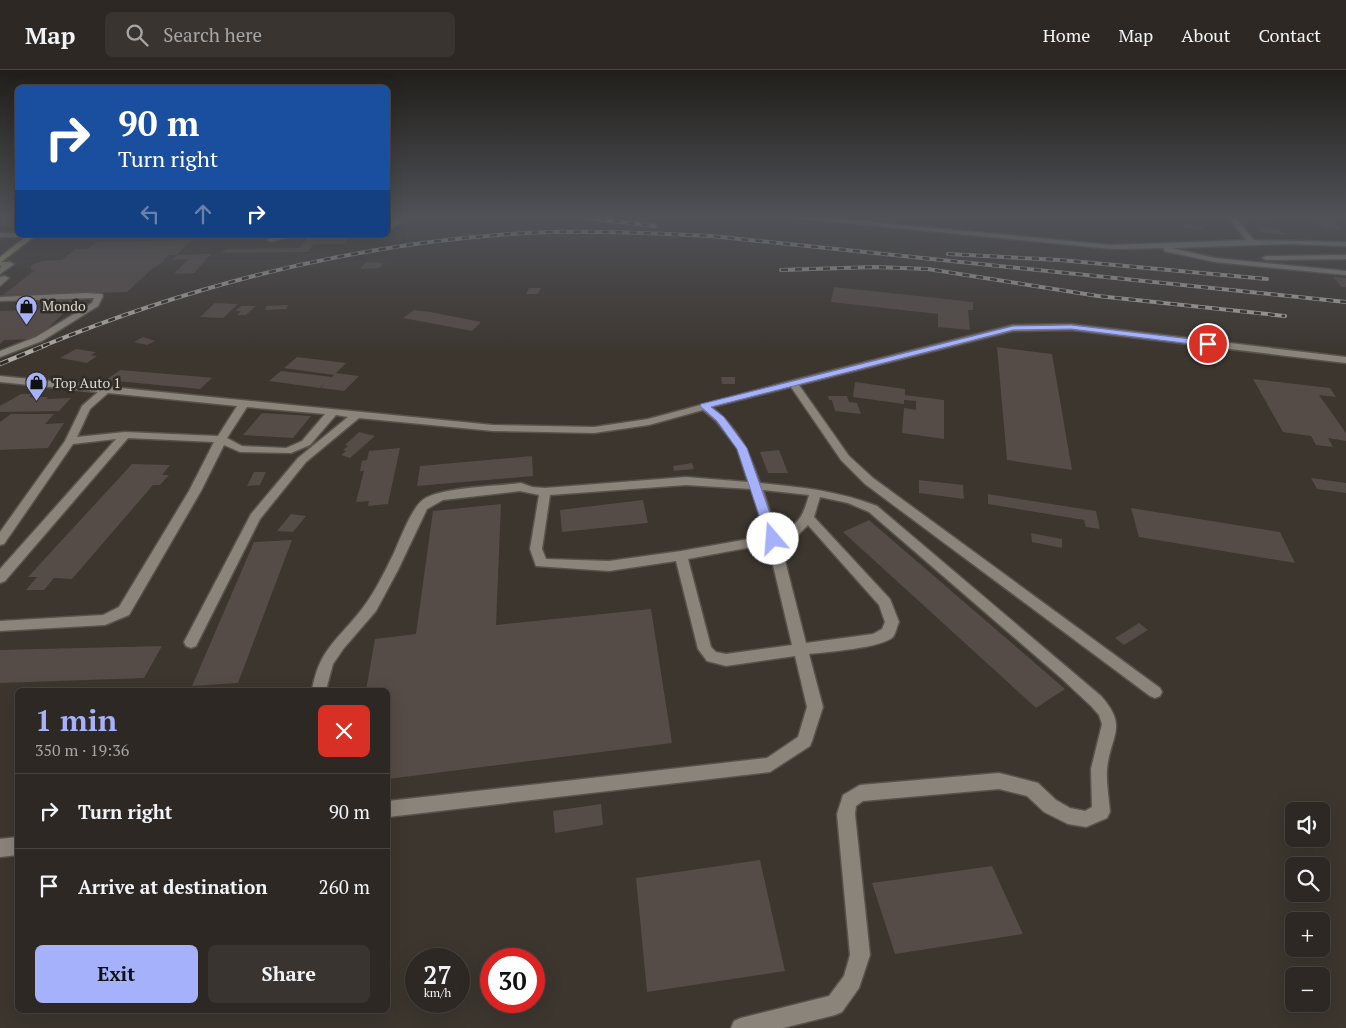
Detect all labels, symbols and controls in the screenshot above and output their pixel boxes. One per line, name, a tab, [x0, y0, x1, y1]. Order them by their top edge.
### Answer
search box	[105, 12, 455, 57]
text: Map	[25, 19, 75, 51]
icon: search	[123, 21, 151, 49]
text: Search here	[163, 22, 262, 47]
text: Home	[1043, 23, 1090, 47]
text: Map	[1118, 23, 1153, 47]
text: About	[1181, 23, 1230, 47]
text: Contact	[1258, 23, 1321, 47]
text: 90 m	[118, 100, 199, 146]
icon: right	[35, 105, 100, 170]
text: Turn right	[118, 144, 218, 173]
icon: left	[136, 200, 164, 228]
icon: ahead	[189, 200, 217, 228]
icon: right	[242, 200, 270, 228]
shop icon: Mondo	[14, 294, 38, 325]
place label: Mondo	[42, 296, 86, 315]
pin	[1187, 323, 1229, 365]
icon: arrive	[1194, 330, 1222, 358]
shop icon: Top Auto 1	[25, 371, 49, 402]
place label: Top Auto 1	[53, 373, 121, 392]
position arrow	[746, 512, 798, 564]
text: 1 min	[35, 700, 117, 740]
button: close	[318, 705, 370, 757]
text: 350 m · 19:36	[35, 739, 129, 761]
icon: right	[35, 797, 63, 825]
text: Turn right	[78, 799, 172, 824]
text: 90 m	[329, 799, 370, 824]
map controls	[1285, 802, 1330, 1012]
button: sound	[1285, 802, 1330, 847]
button: search	[1285, 857, 1330, 902]
icon: arrive	[35, 872, 63, 900]
text: Arrive at destination	[78, 874, 267, 899]
text: 260 m	[319, 874, 370, 899]
button: +	[1285, 912, 1330, 957]
button: Exit	[35, 945, 198, 1003]
button: Share	[208, 945, 370, 1003]
speed limit sign: 30	[480, 948, 545, 1013]
text: 27	[423, 958, 452, 991]
button: −	[1285, 967, 1330, 1012]
text: km/h	[424, 985, 451, 1000]

